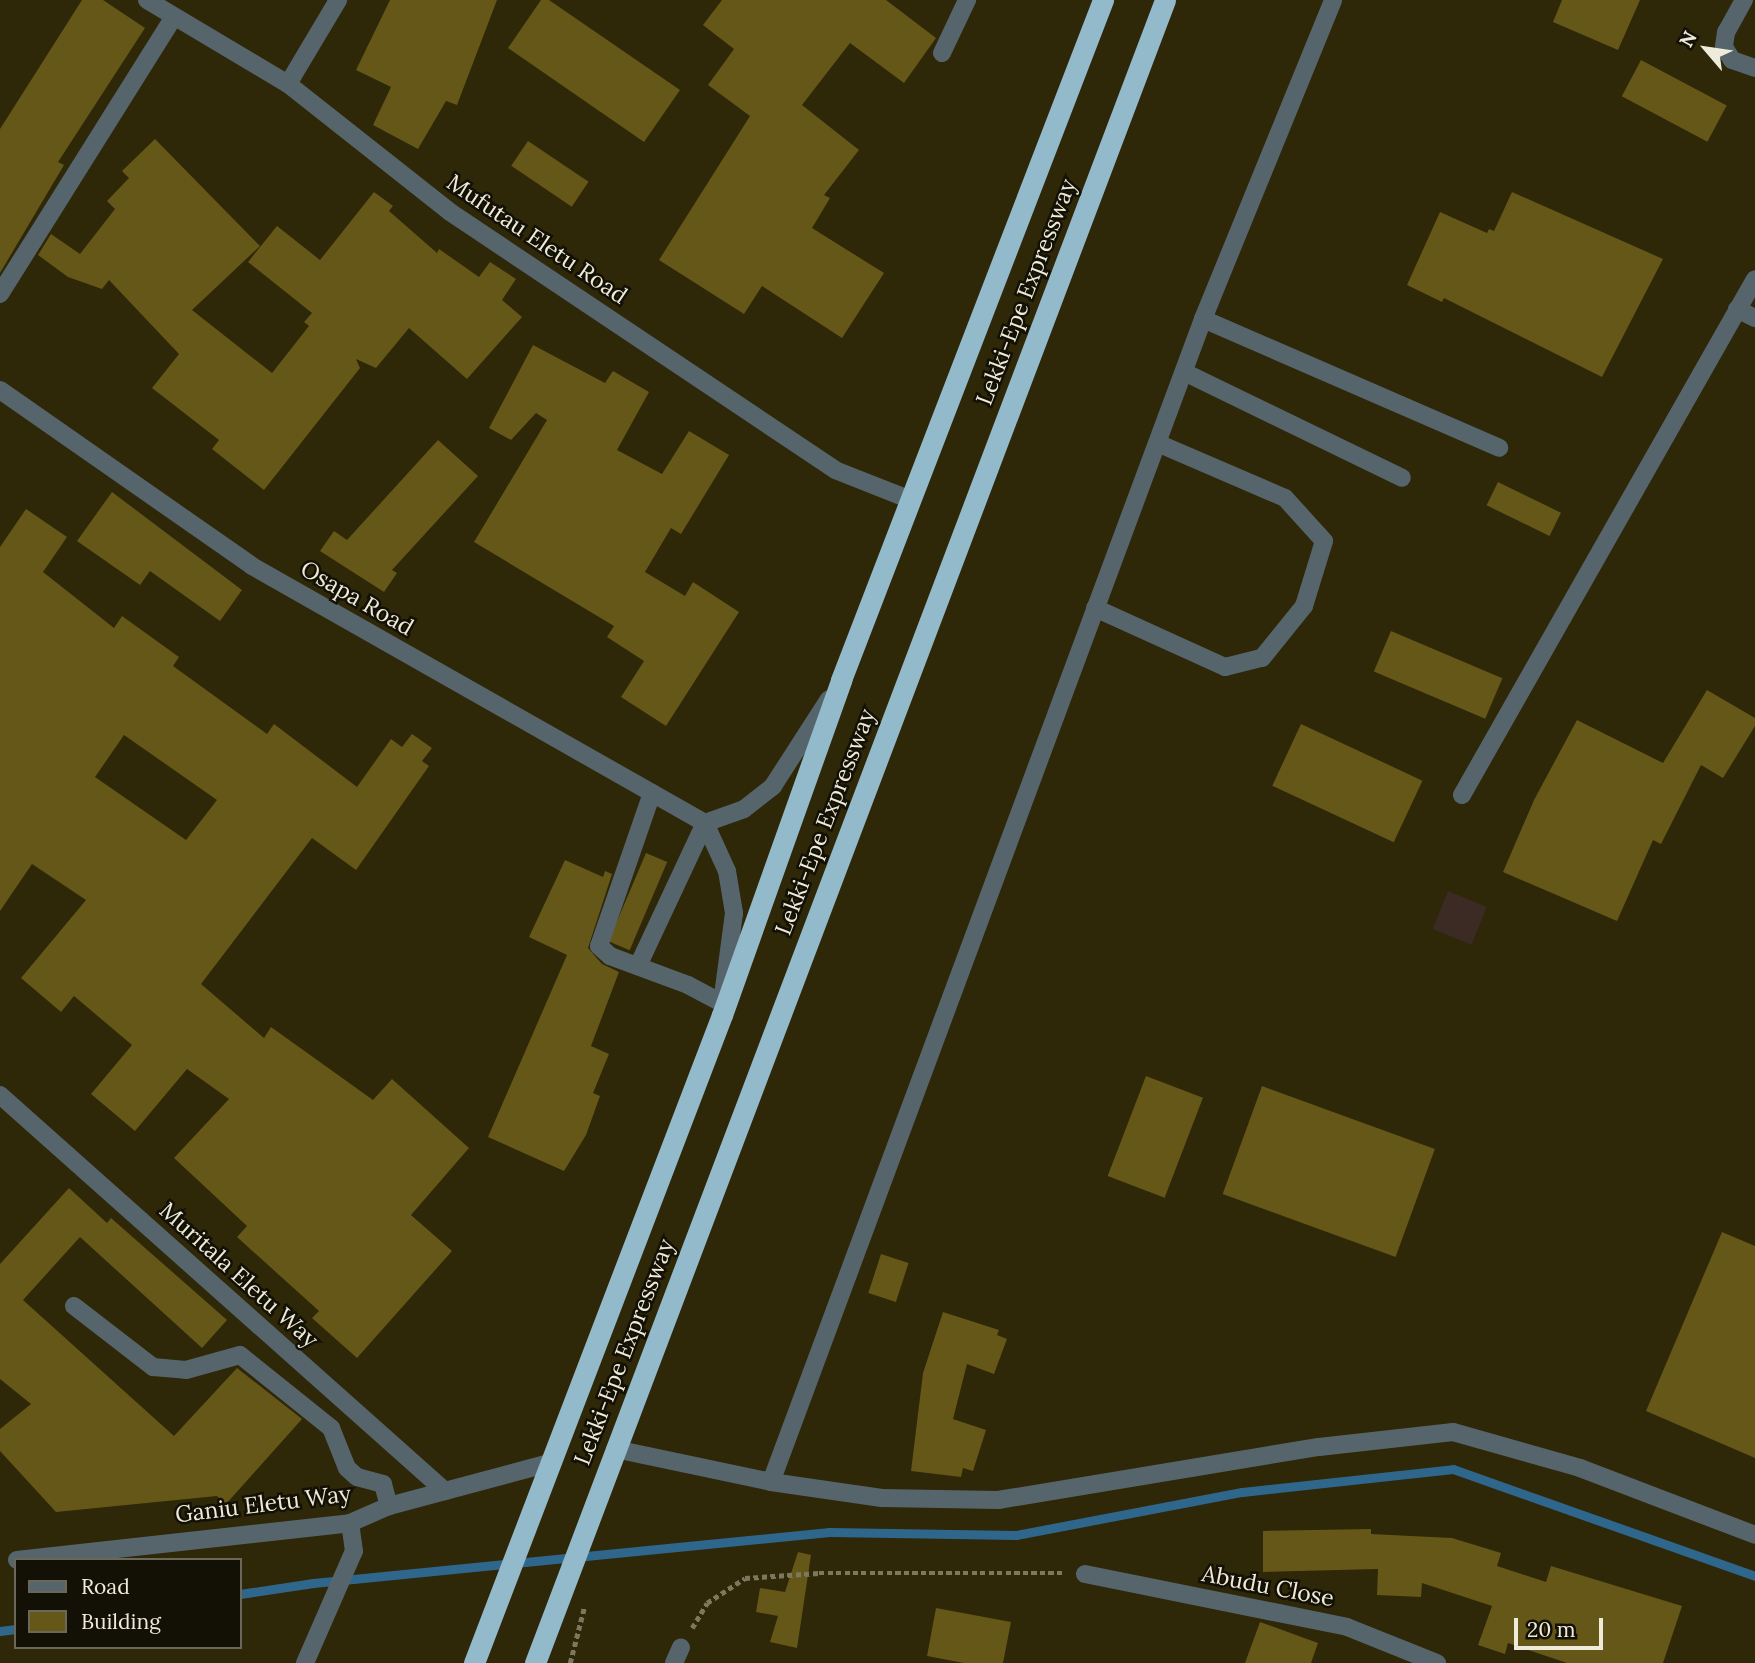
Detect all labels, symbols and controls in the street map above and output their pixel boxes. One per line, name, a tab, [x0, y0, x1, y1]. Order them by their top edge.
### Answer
north arrow	[1671, 14, 1741, 84]
text: N	[1674, 27, 1702, 51]
street label: Mufutau Eletu Road	[442, 168, 632, 310]
street label: Lekki-Epe Expressway	[970, 175, 1082, 409]
street label: Osapa Road	[296, 555, 418, 641]
street label: Lekki-Epe Expressway	[769, 705, 881, 939]
street label: Muritala Eletu Way	[154, 1197, 324, 1353]
street label: Lekki-Epe Expressway	[568, 1235, 680, 1469]
street label: Ganiu Eletu Way	[174, 1480, 352, 1528]
legend	[14, 1558, 242, 1649]
street label: Abudu Close	[1200, 1560, 1336, 1612]
text: Road	[81, 1573, 130, 1600]
scale bar	[1517, 1604, 1606, 1648]
text: Building	[81, 1608, 161, 1635]
text: 20 m	[1527, 1616, 1576, 1643]

